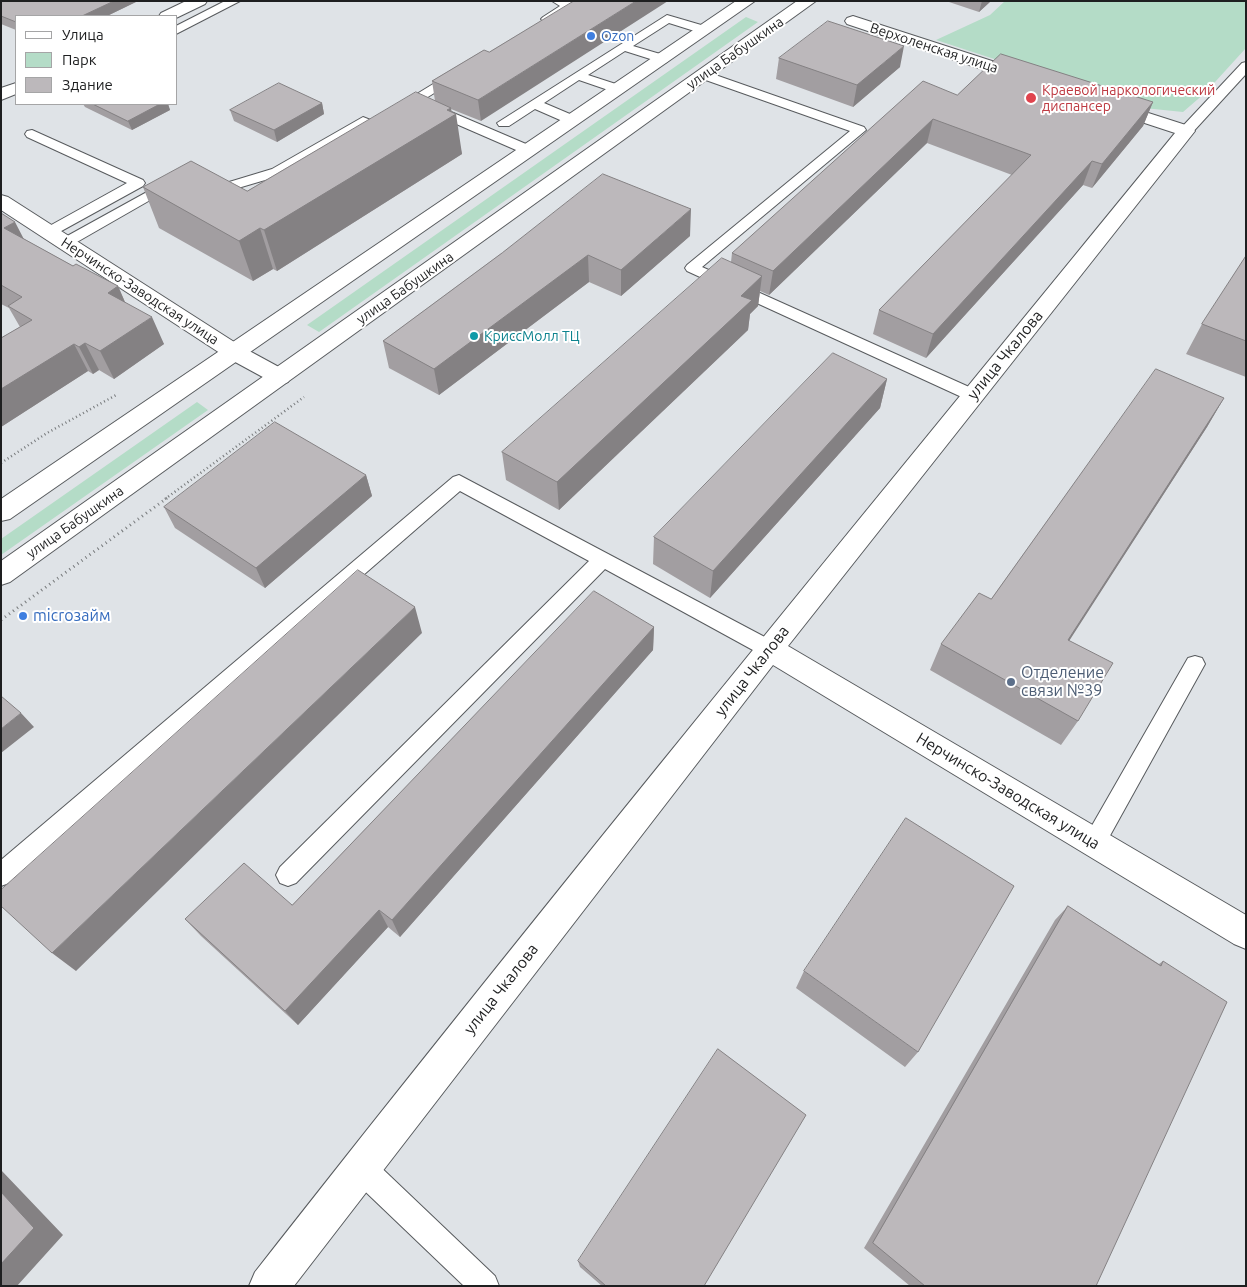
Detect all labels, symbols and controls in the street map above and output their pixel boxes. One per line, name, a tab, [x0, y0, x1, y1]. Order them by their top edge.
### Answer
street label: улица Бабушкина	[683, 13, 787, 93]
legend	[15, 15, 178, 105]
street label: Верхоленская улица	[868, 19, 1000, 77]
text: Улица	[62, 26, 104, 43]
place label: Ozon	[601, 28, 634, 44]
marker: Ozon	[585, 30, 597, 42]
text: Парк	[62, 51, 97, 68]
text: Здание	[62, 76, 113, 93]
place label: Краевой наркологический диспансер	[1042, 82, 1215, 114]
marker: Краевой наркологический диспансер	[1024, 91, 1038, 105]
street label: Нерчинско-Заводская улица	[58, 234, 222, 348]
street label: улица Бабушкина	[353, 248, 457, 328]
street label: улица Чкалова	[963, 306, 1047, 404]
place label: КриссМолл ТЦ	[484, 328, 580, 344]
marker: КриссМолл ТЦ	[468, 330, 480, 342]
street label: улица Бабушкина	[23, 482, 127, 562]
place label: microзайм	[33, 606, 111, 626]
marker: microзайм	[17, 610, 29, 622]
street label: улица Чкалова	[711, 622, 793, 720]
place label: Отделение связи №39	[1021, 663, 1104, 701]
marker: Отделение связи №39	[1005, 676, 1017, 688]
street label: Нерчинско-Заводская улица	[913, 728, 1103, 854]
street label: улица Чкалова	[460, 940, 542, 1038]

